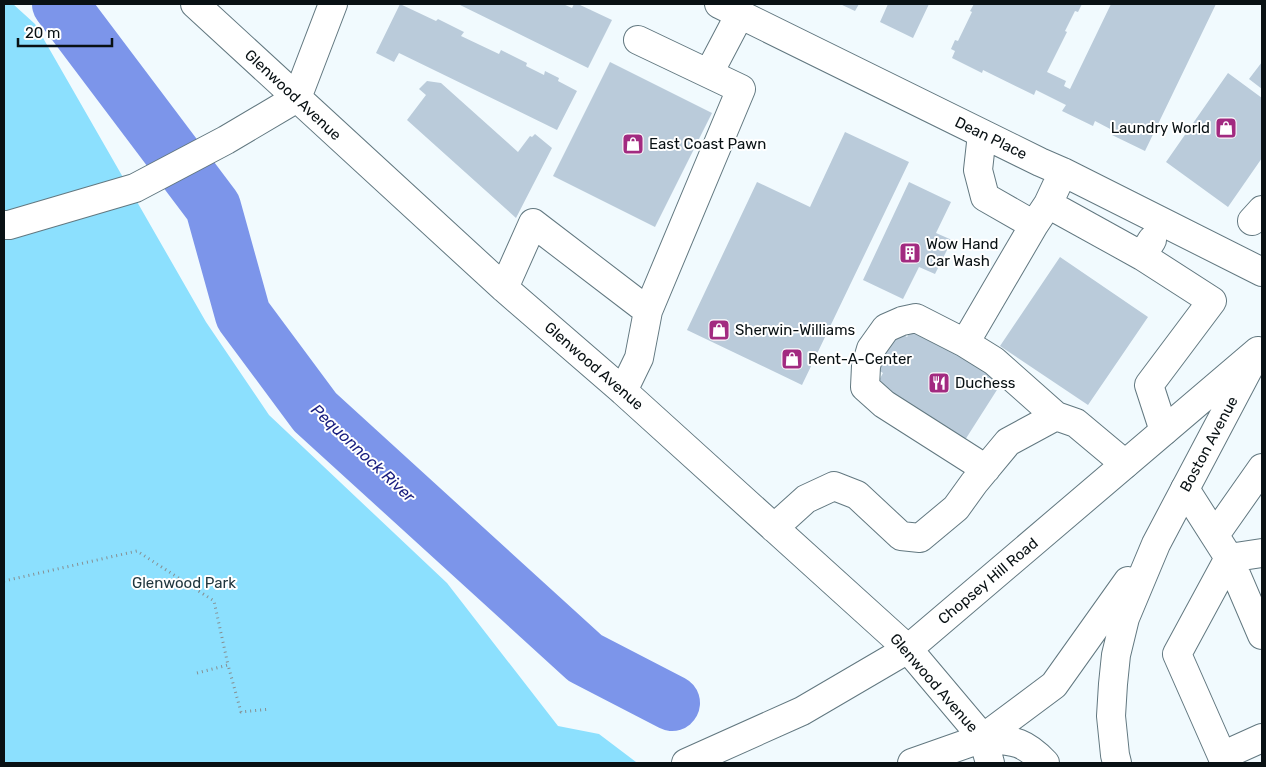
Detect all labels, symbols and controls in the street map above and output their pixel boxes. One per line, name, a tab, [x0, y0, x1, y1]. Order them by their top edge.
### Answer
scale bar	[18, 15, 111, 47]
text: 20 m	[25, 24, 60, 42]
street label: Glenwood Avenue	[241, 46, 345, 144]
street label: Dean Place	[952, 113, 1030, 163]
shop icon: Laundry World	[1214, 116, 1238, 140]
place label: Laundry World	[1111, 119, 1210, 137]
shop icon: East Coast Pawn	[621, 132, 645, 156]
place label: East Coast Pawn	[649, 135, 766, 153]
place label: Wow Hand Car Wash	[926, 235, 998, 270]
building icon: Wow Hand Car Wash	[898, 241, 922, 265]
street label: Glenwood Avenue	[541, 318, 647, 414]
shop icon: Sherwin-Williams	[707, 318, 731, 342]
place label: Sherwin-Williams	[735, 321, 855, 339]
shop icon: Rent-A-Center	[780, 347, 804, 371]
place label: Rent-A-Center	[808, 350, 912, 368]
restaurant icon: Duchess	[927, 371, 951, 395]
place label: Duchess	[955, 374, 1016, 392]
street label: Boston Avenue	[1176, 393, 1242, 495]
water label: Pequonnock River	[307, 400, 419, 507]
street label: Chopsey Hill Road	[934, 534, 1042, 628]
park label: Glenwood Park	[132, 574, 236, 592]
street label: Glenwood Avenue	[886, 630, 982, 736]

